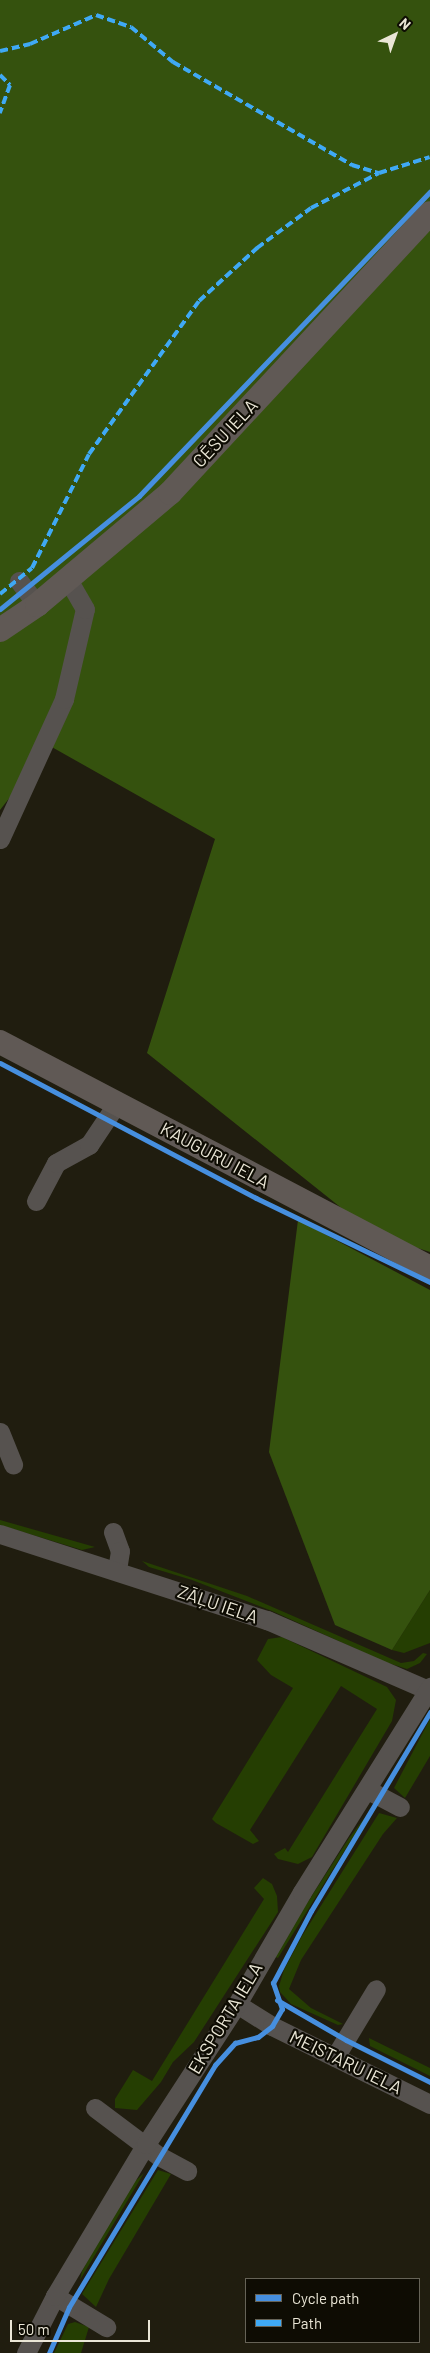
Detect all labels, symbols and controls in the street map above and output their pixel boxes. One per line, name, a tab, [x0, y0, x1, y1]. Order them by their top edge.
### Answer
north arrow	[370, 10, 420, 60]
text: N	[396, 14, 415, 33]
street label: CĒSU IELA	[188, 395, 262, 471]
street label: KAUGURU IELA	[157, 1117, 273, 1193]
street label: ZĀĻU IELA	[175, 1580, 261, 1628]
street label: EKSPORTA IELA	[183, 1958, 267, 2078]
street label: MEISTARU IELA	[286, 2025, 406, 2099]
legend	[245, 2278, 420, 2343]
text: Cycle path	[292, 2289, 359, 2307]
scale bar	[12, 2310, 152, 2342]
text: Path	[292, 2314, 322, 2332]
text: 50 m	[18, 2320, 50, 2338]

